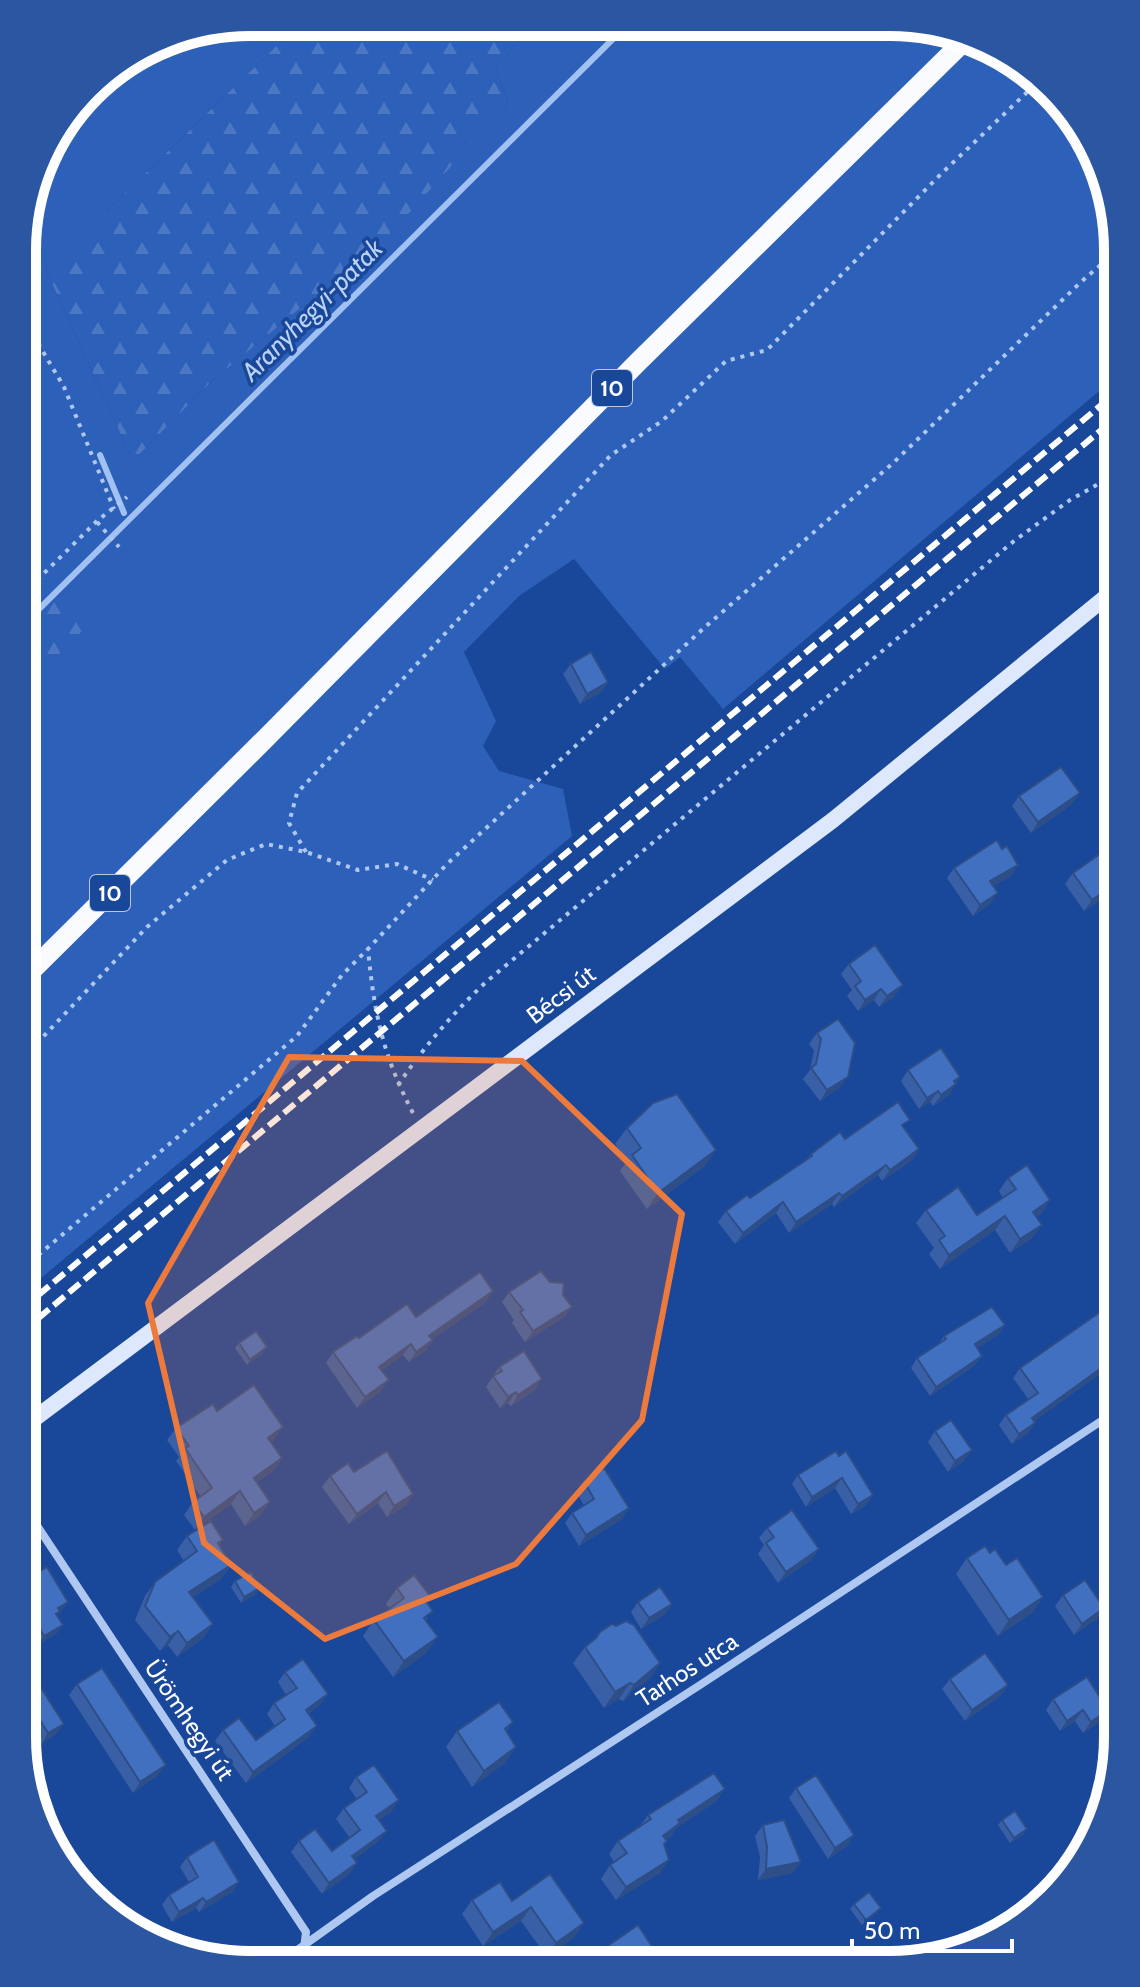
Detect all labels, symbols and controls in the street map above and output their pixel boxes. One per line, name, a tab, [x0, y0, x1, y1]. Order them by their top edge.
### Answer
water label: Aranyhegyi-patak	[234, 232, 390, 388]
road number: 10	[592, 370, 632, 406]
road number: 10	[90, 875, 130, 911]
street label: Bécsi út	[521, 959, 601, 1030]
street label: Tarhos utca	[631, 1626, 743, 1713]
street label: Ürömhegyi út	[139, 1654, 240, 1785]
scale bar	[852, 1903, 1012, 1953]
text: 50 m	[864, 1916, 920, 1945]

